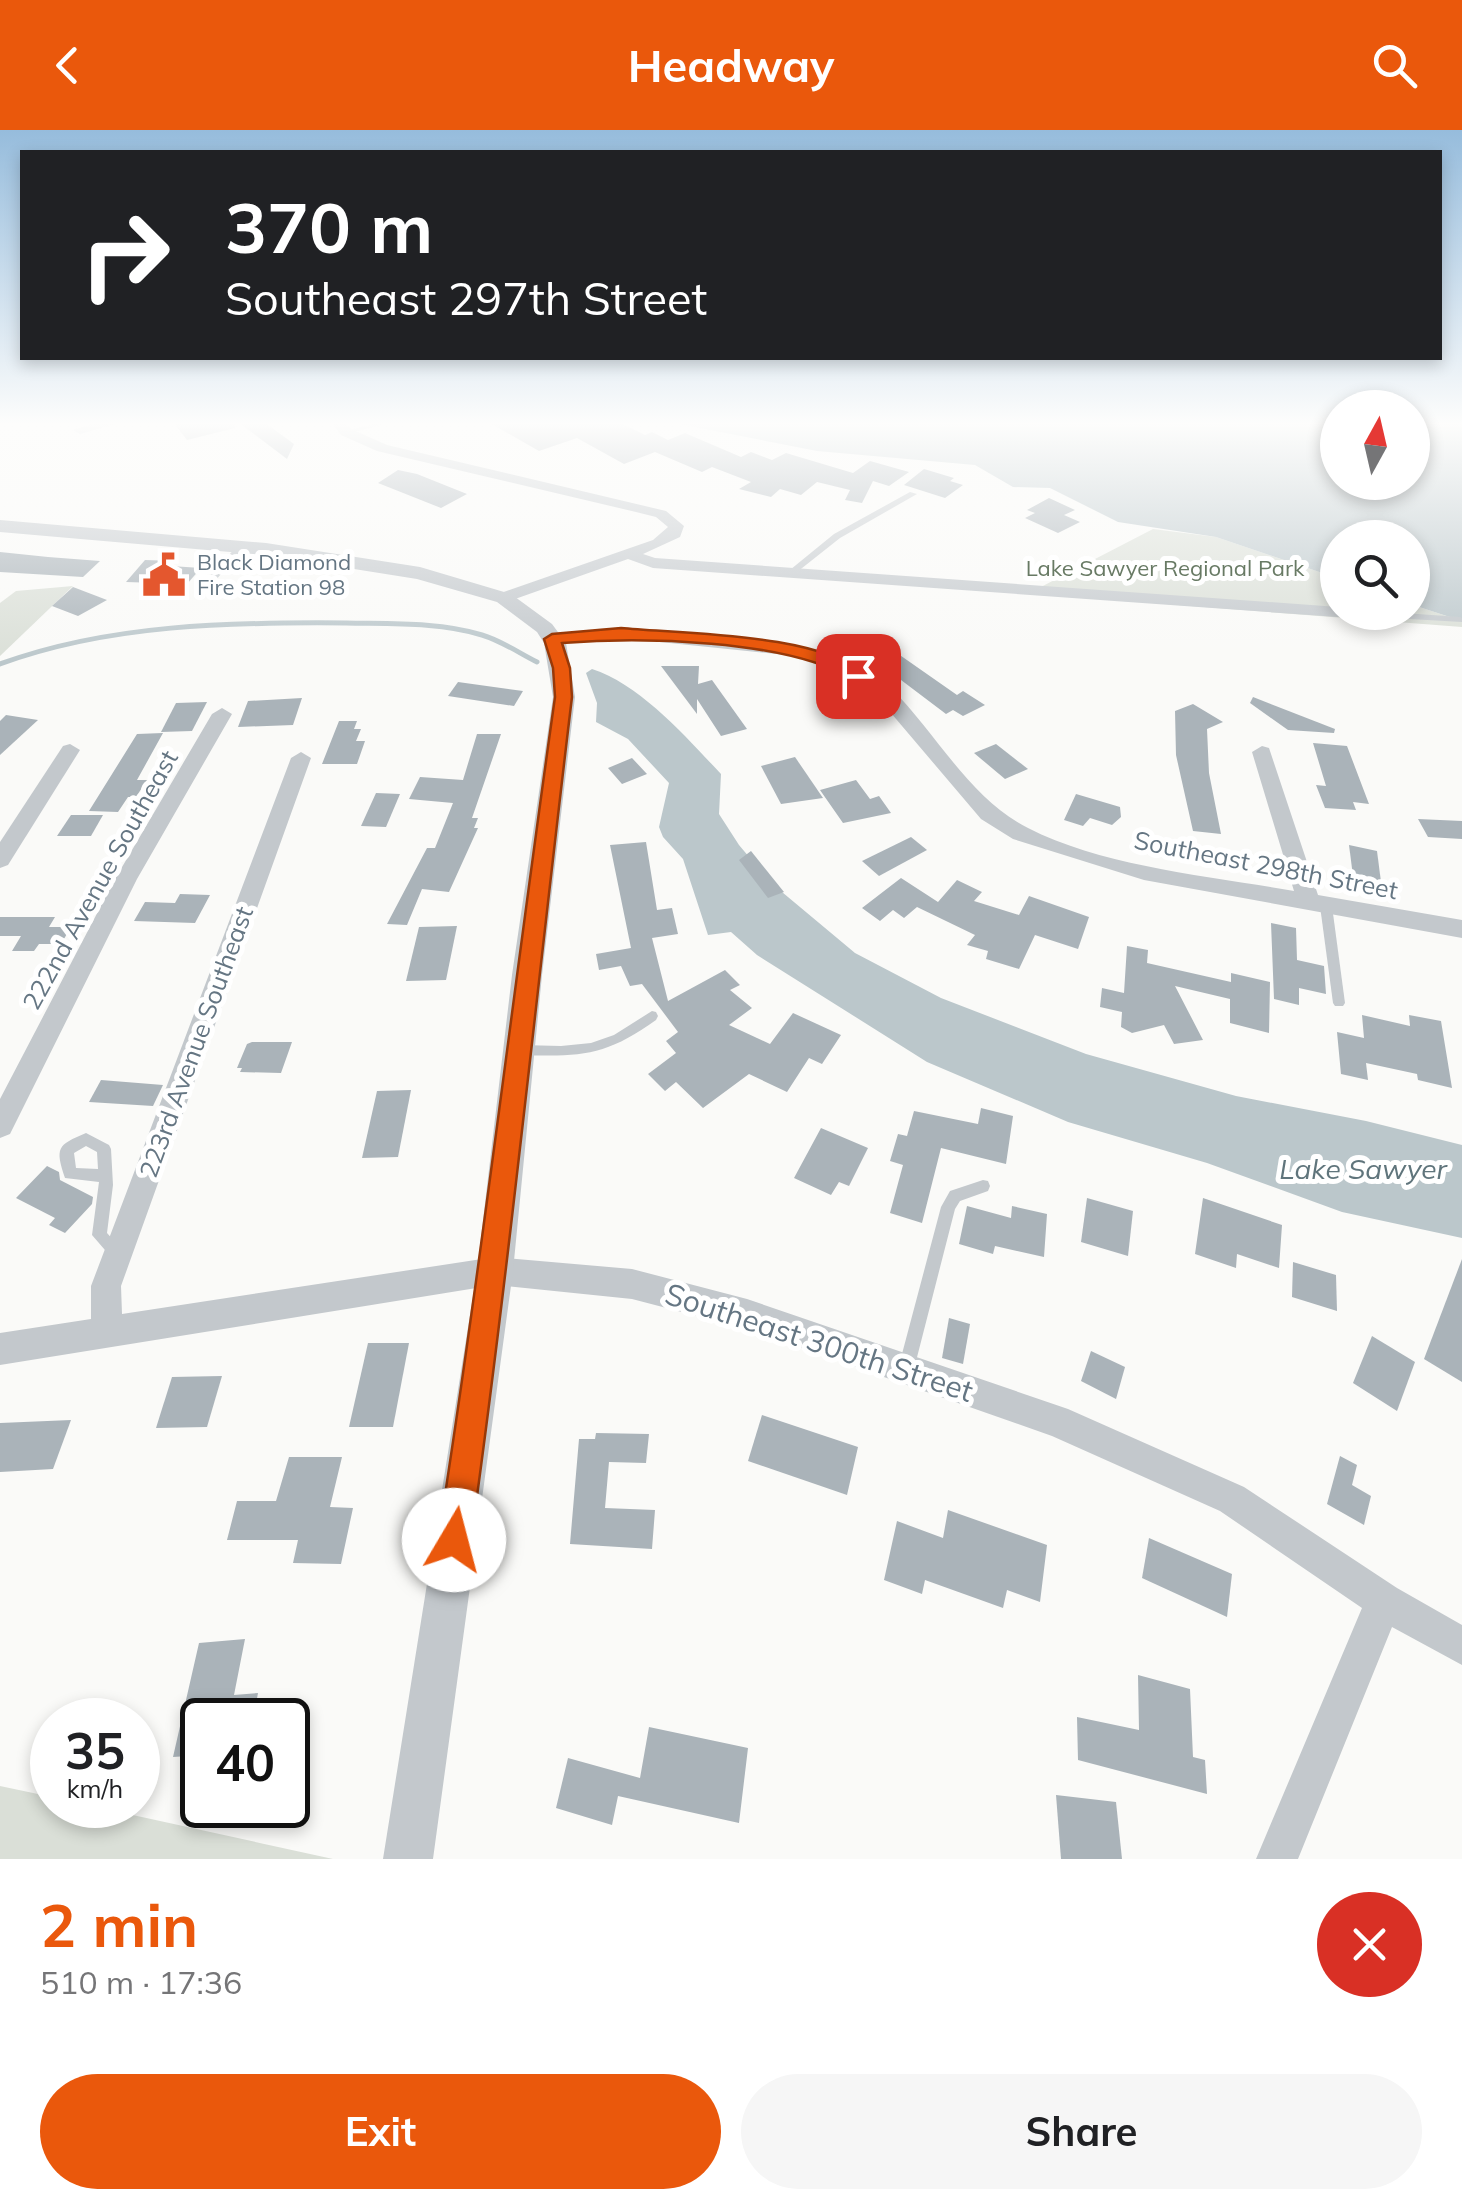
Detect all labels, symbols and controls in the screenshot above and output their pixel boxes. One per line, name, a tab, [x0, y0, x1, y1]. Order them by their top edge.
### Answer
text: Headway	[628, 37, 834, 93]
icon: back	[40, 38, 95, 93]
icon: search	[1367, 38, 1422, 93]
text: 370 m	[225, 183, 433, 271]
icon: right	[60, 190, 190, 320]
text: Southeast 297th Street	[225, 270, 707, 326]
north arrow	[1320, 390, 1430, 500]
map controls	[1320, 390, 1430, 630]
button: search	[1320, 520, 1430, 630]
place label: Black Diamond Fire Station 98	[197, 548, 351, 601]
public building icon: Black Diamond Fire Station 98	[140, 551, 188, 599]
park label: Lake Sawyer Regional Park	[1026, 554, 1305, 582]
pin	[816, 634, 901, 719]
icon: arrive	[831, 649, 886, 704]
street label: 222nd Avenue Southeast	[15, 744, 184, 1015]
street label: Southeast 298th Street	[1132, 824, 1401, 905]
street label: 223rd Avenue Southeast	[132, 902, 259, 1182]
water label: Lake Sawyer	[1279, 1151, 1449, 1186]
street label: Southeast 300th Street	[661, 1274, 978, 1410]
position arrow	[402, 1488, 506, 1592]
speed limit sign: 40	[180, 1698, 310, 1828]
text: 35	[65, 1719, 125, 1782]
text: km/h	[67, 1773, 123, 1804]
text: 2 min	[40, 1887, 198, 1962]
button: close	[1317, 1892, 1422, 1997]
text: 510 m · 17:36	[40, 1962, 242, 2002]
button: Exit	[40, 2074, 721, 2189]
button: Share	[741, 2074, 1422, 2189]

